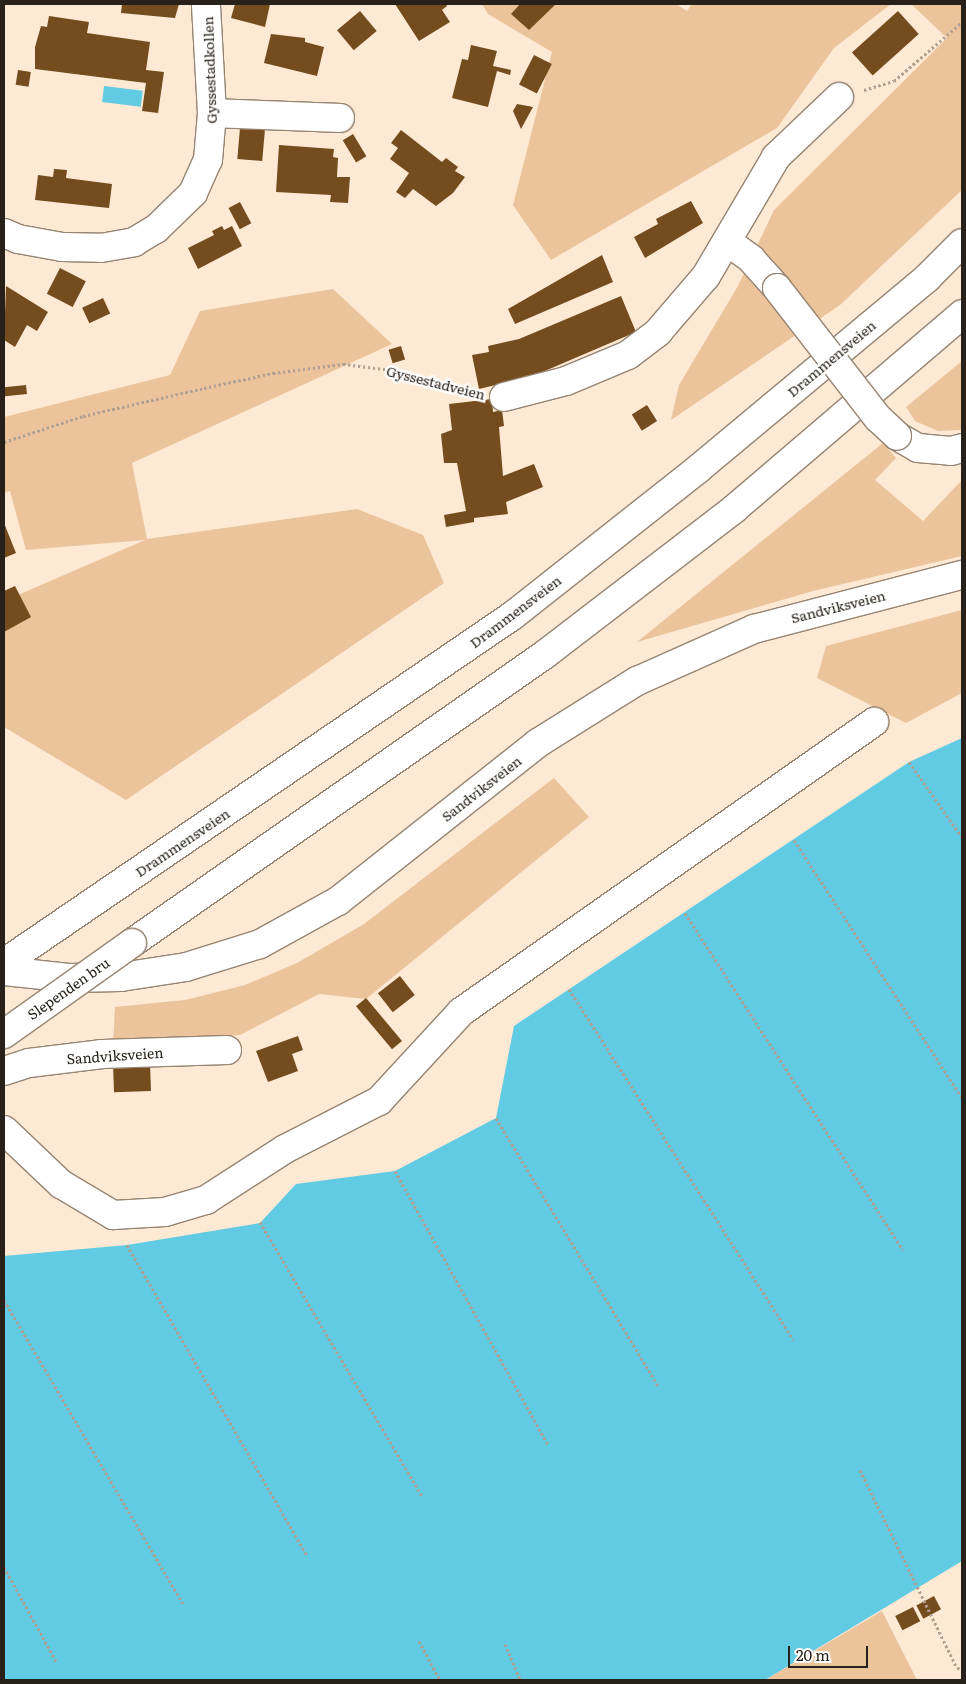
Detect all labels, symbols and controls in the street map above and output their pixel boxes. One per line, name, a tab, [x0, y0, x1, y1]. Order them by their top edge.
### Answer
street label: Gyssestadkollen	[199, 16, 219, 124]
street label: Drammensveien	[783, 316, 879, 400]
street label: Gyssestadveien	[385, 362, 487, 402]
street label: Drammensveien	[466, 571, 564, 651]
street label: Sandviksveien	[789, 586, 887, 626]
street label: Sandviksveien	[438, 752, 524, 824]
street label: Drammensveien	[132, 804, 232, 880]
street label: Slependen bru	[24, 953, 112, 1023]
street label: Sandviksveien	[66, 1043, 164, 1067]
scale bar	[791, 1636, 871, 1668]
text: 20 m	[796, 1643, 830, 1666]

